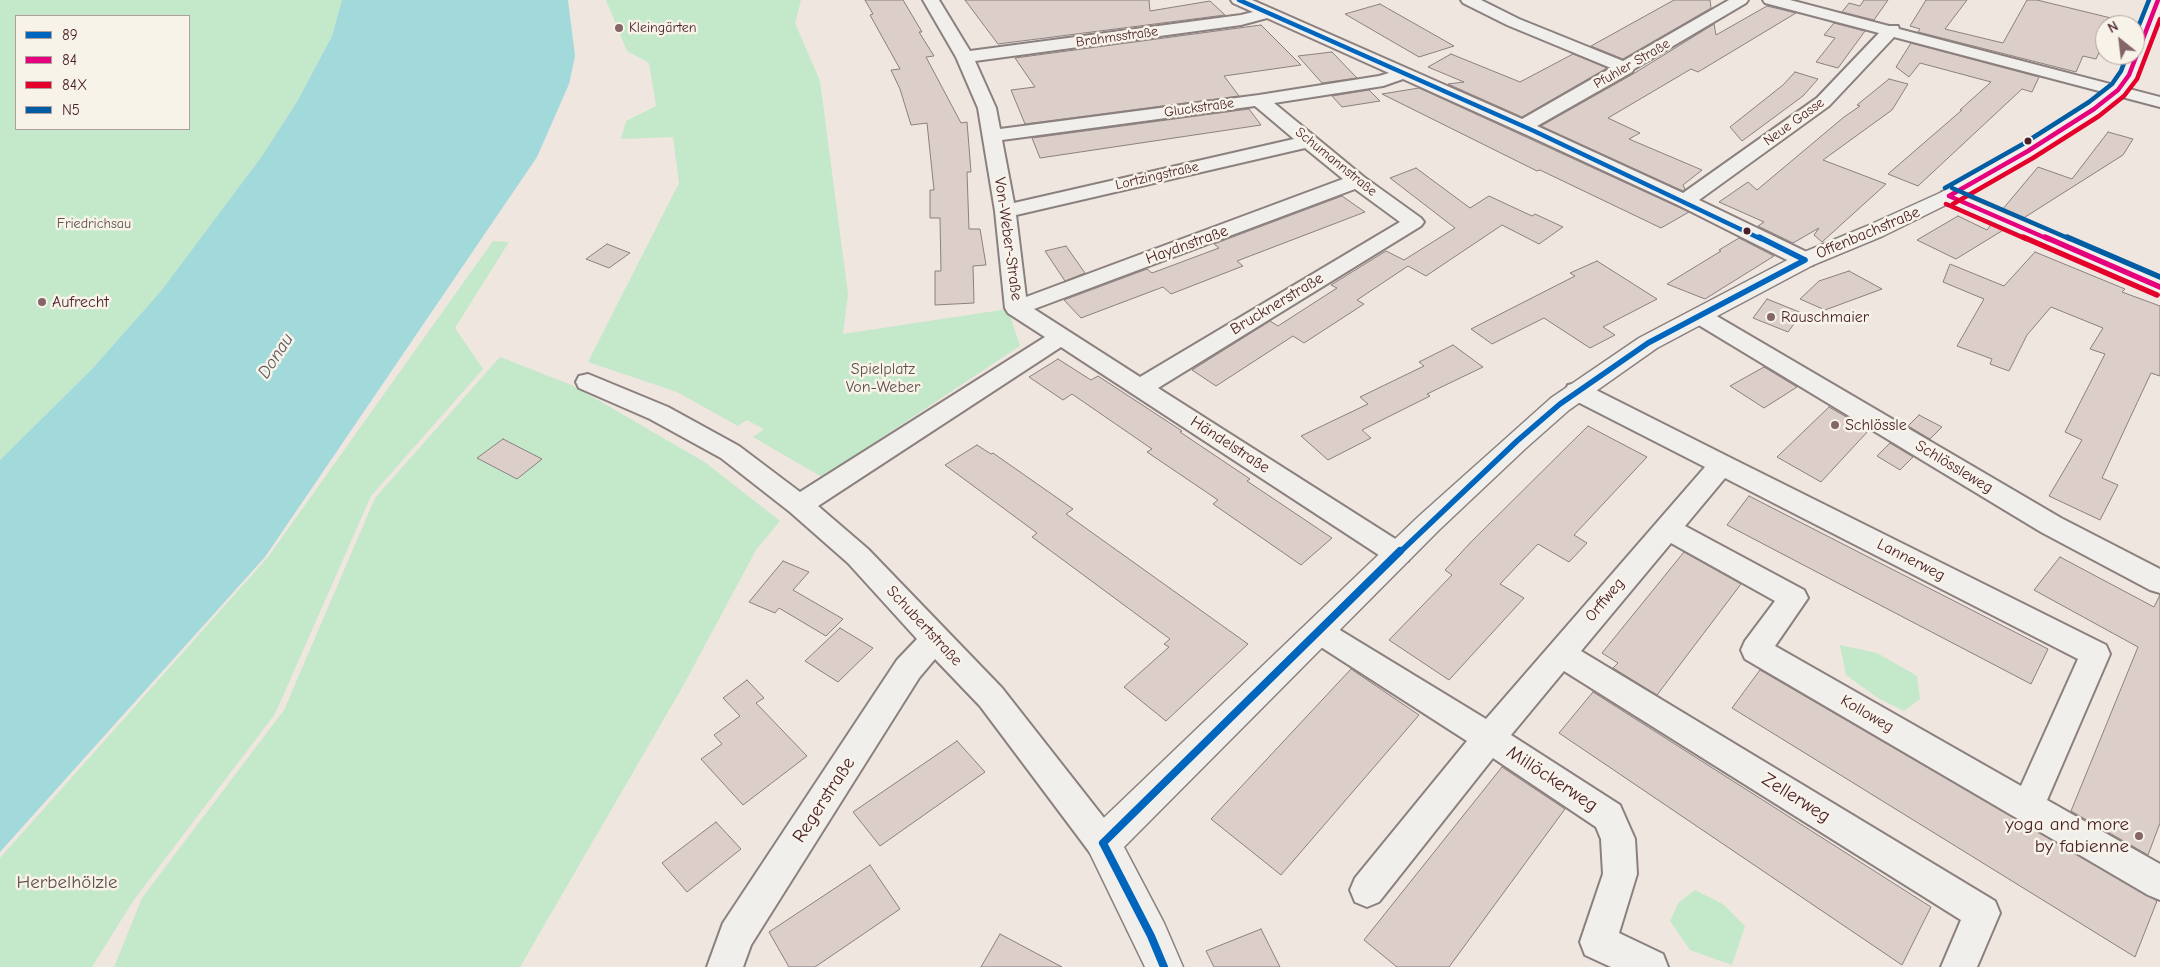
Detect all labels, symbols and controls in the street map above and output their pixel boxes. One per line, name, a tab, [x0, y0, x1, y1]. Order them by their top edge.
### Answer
legend	[15, 15, 190, 130]
north arrow	[2095, 15, 2145, 65]
text: N	[2105, 18, 2121, 37]
place label: Kleingärten	[629, 20, 696, 36]
marker: Kleingärten	[613, 22, 625, 34]
street label: Brahmsstraße	[1075, 23, 1159, 51]
text: 89	[62, 26, 78, 44]
street label: Pfuhler Straße	[1591, 35, 1673, 93]
text: 84	[62, 51, 77, 69]
text: 84X	[62, 76, 87, 94]
street label: Neue Gasse	[1760, 94, 1828, 150]
street label: Gluckstraße	[1163, 95, 1235, 121]
text: N5	[62, 101, 80, 119]
street label: Schumannstraße	[1292, 124, 1380, 200]
unlabelled marker	[2023, 136, 2033, 146]
street label: Lortzingstraße	[1114, 158, 1200, 194]
street label: Von-Weber-Straße	[990, 176, 1026, 302]
street label: Offenbachstraße	[1813, 203, 1923, 263]
park label: Friedrichsau	[57, 216, 131, 232]
street label: Haydnstraße	[1143, 221, 1231, 269]
unlabelled marker	[1742, 226, 1752, 236]
street label: Brucknerstraße	[1227, 269, 1327, 339]
place label: Aufrecht	[52, 292, 109, 312]
marker: Aufrecht	[36, 296, 48, 308]
place label: Rauschmaier	[1781, 307, 1869, 327]
marker: Rauschmaier	[1765, 311, 1777, 323]
water label: Donau	[253, 329, 299, 383]
park label: Spielplatz Von-Weber	[846, 359, 920, 397]
street label: Händelstraße	[1187, 412, 1273, 478]
place label: Schlössle	[1845, 415, 1907, 435]
marker: Schlössle	[1829, 419, 1841, 431]
street label: Schlössleweg	[1912, 436, 1996, 498]
street label: Lannerweg	[1874, 535, 1948, 585]
street label: Orffweg	[1581, 574, 1629, 626]
street label: Schubertstraße	[882, 582, 966, 670]
street label: Kolloweg	[1837, 691, 1897, 737]
street label: Millöckerweg	[1502, 741, 1602, 817]
street label: Regerstraße	[788, 753, 860, 847]
street label: Zellerweg	[1757, 768, 1835, 828]
place label: yoga and more by fabienne	[2005, 814, 2129, 858]
marker: yoga and more by fabienne	[2133, 830, 2145, 842]
park label: Herbelhölzle	[17, 872, 117, 894]

